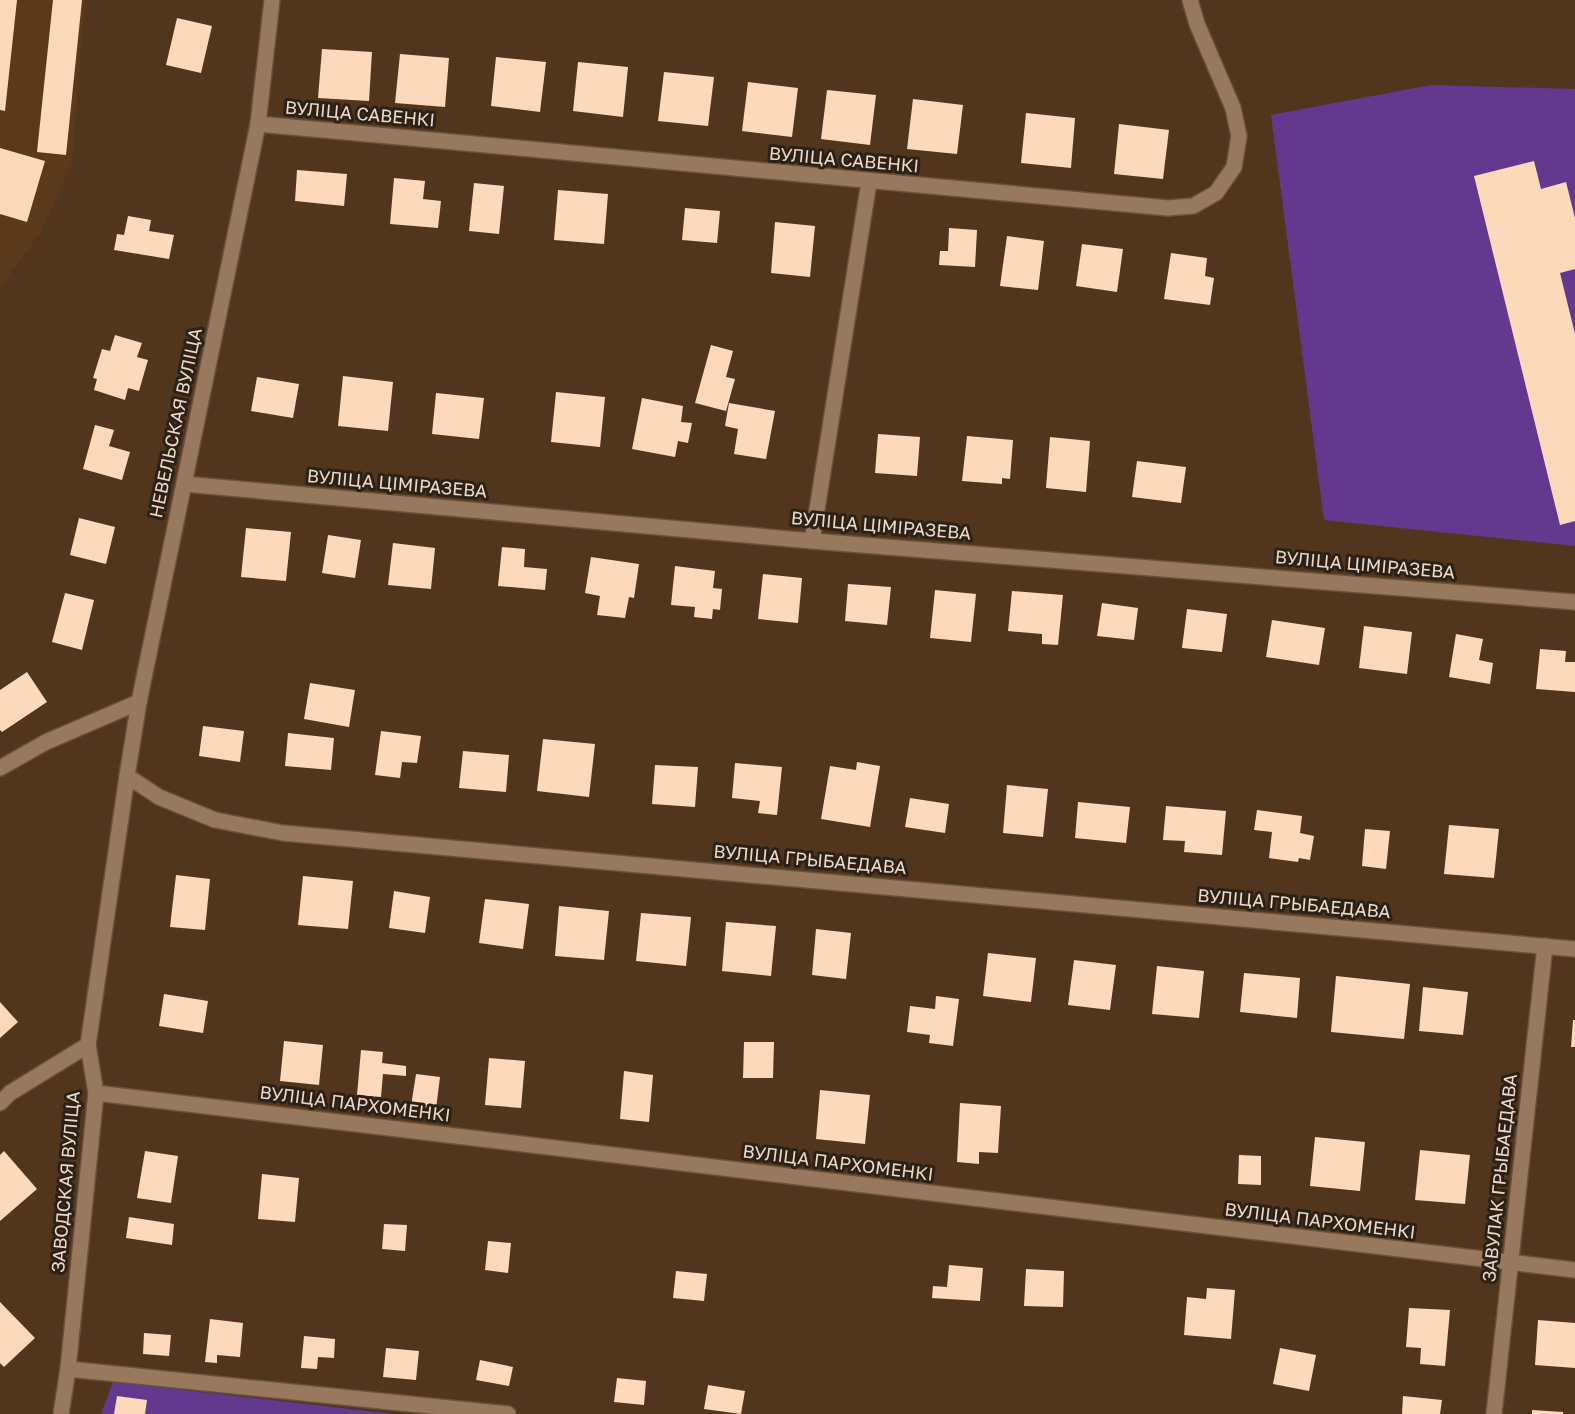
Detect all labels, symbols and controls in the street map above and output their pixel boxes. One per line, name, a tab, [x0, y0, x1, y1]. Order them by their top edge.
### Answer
street label: ВУЛІЦА САВЕНКІ	[284, 95, 436, 131]
street label: ВУЛІЦА САВЕНКІ	[768, 141, 920, 177]
street label: НЕВЕЛЬСКАЯ ВУЛІЦА	[144, 326, 206, 520]
street label: ВУЛІЦА ЦІМІРАЗЕВА	[306, 464, 488, 502]
street label: ВУЛІЦА ЦІМІРАЗЕВА	[790, 506, 972, 544]
street label: ВУЛІЦА ЦІМІРАЗЕВА	[1274, 545, 1456, 583]
street label: ВУЛІЦА ГРЫБАЕДАВА	[713, 840, 908, 878]
street label: ВУЛІЦА ГРЫБАЕДАВА	[1197, 884, 1392, 922]
street label: ЗАВУЛАК ГРЫБАЕДАВА	[1477, 1073, 1521, 1283]
street label: ВУЛІЦА ПАРХОМЕНКІ	[259, 1080, 452, 1126]
street label: ЗАВОДСКАЯ ВУЛІЦА	[46, 1090, 84, 1274]
street label: ВУЛІЦА ПАРХОМЕНКІ	[742, 1139, 935, 1185]
street label: ВУЛІЦА ПАРХОМЕНКІ	[1224, 1197, 1417, 1243]

